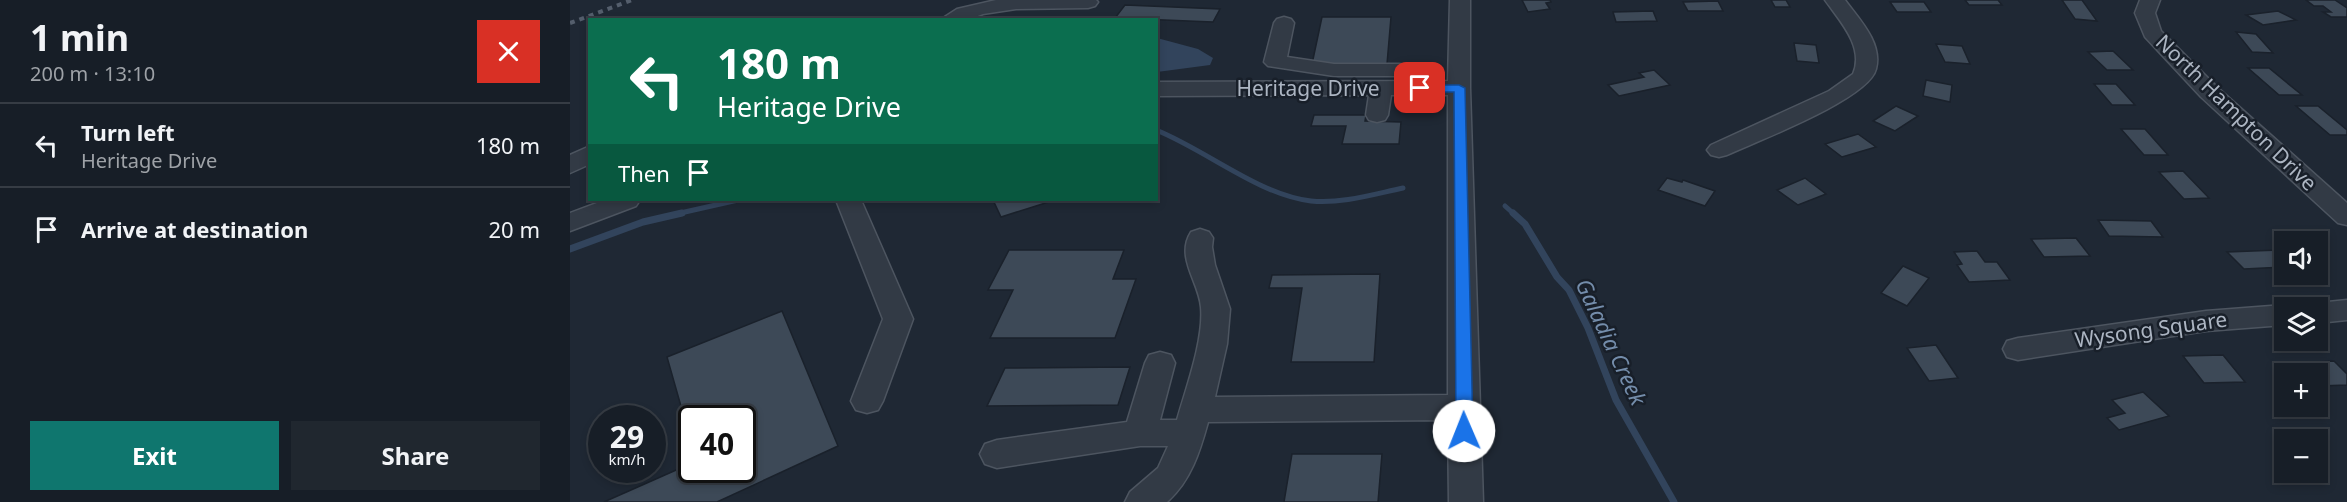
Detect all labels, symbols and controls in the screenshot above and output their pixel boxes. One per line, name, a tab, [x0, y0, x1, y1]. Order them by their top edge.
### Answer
text: 1 min	[30, 13, 129, 62]
button: close	[477, 20, 540, 83]
street label: North Hampton Drive	[2150, 28, 2323, 197]
text: 180 m	[717, 34, 841, 91]
icon: left	[618, 42, 696, 120]
text: 200 m · 13:10	[30, 60, 155, 87]
pin	[1394, 62, 1445, 113]
icon: arrive	[1403, 71, 1436, 104]
street label: Heritage Drive	[1236, 74, 1380, 102]
text: Heritage Drive	[717, 88, 901, 125]
text: Turn left	[81, 117, 175, 147]
icon: left	[30, 129, 63, 162]
text: 180 m	[476, 130, 540, 160]
text: Heritage Drive	[81, 147, 217, 174]
icon: arrive	[682, 156, 715, 189]
text: Then	[618, 158, 670, 188]
icon: arrive	[30, 213, 63, 246]
text: Arrive at destination	[81, 214, 308, 244]
text: 20 m	[489, 214, 540, 244]
map controls	[2274, 231, 2328, 483]
button: sound	[2274, 231, 2328, 285]
water label: Galadia Creek	[1570, 273, 1655, 411]
button: layers	[2274, 297, 2328, 351]
street label: Wysong Square	[2073, 304, 2229, 354]
button: +	[2274, 363, 2328, 417]
position arrow	[1432, 399, 1496, 463]
speed limit sign: 40	[678, 405, 756, 483]
text: 29	[610, 416, 644, 457]
button: Exit	[30, 421, 279, 490]
button: Share	[291, 421, 540, 490]
button: −	[2274, 429, 2328, 483]
text: km/h	[609, 449, 645, 469]

